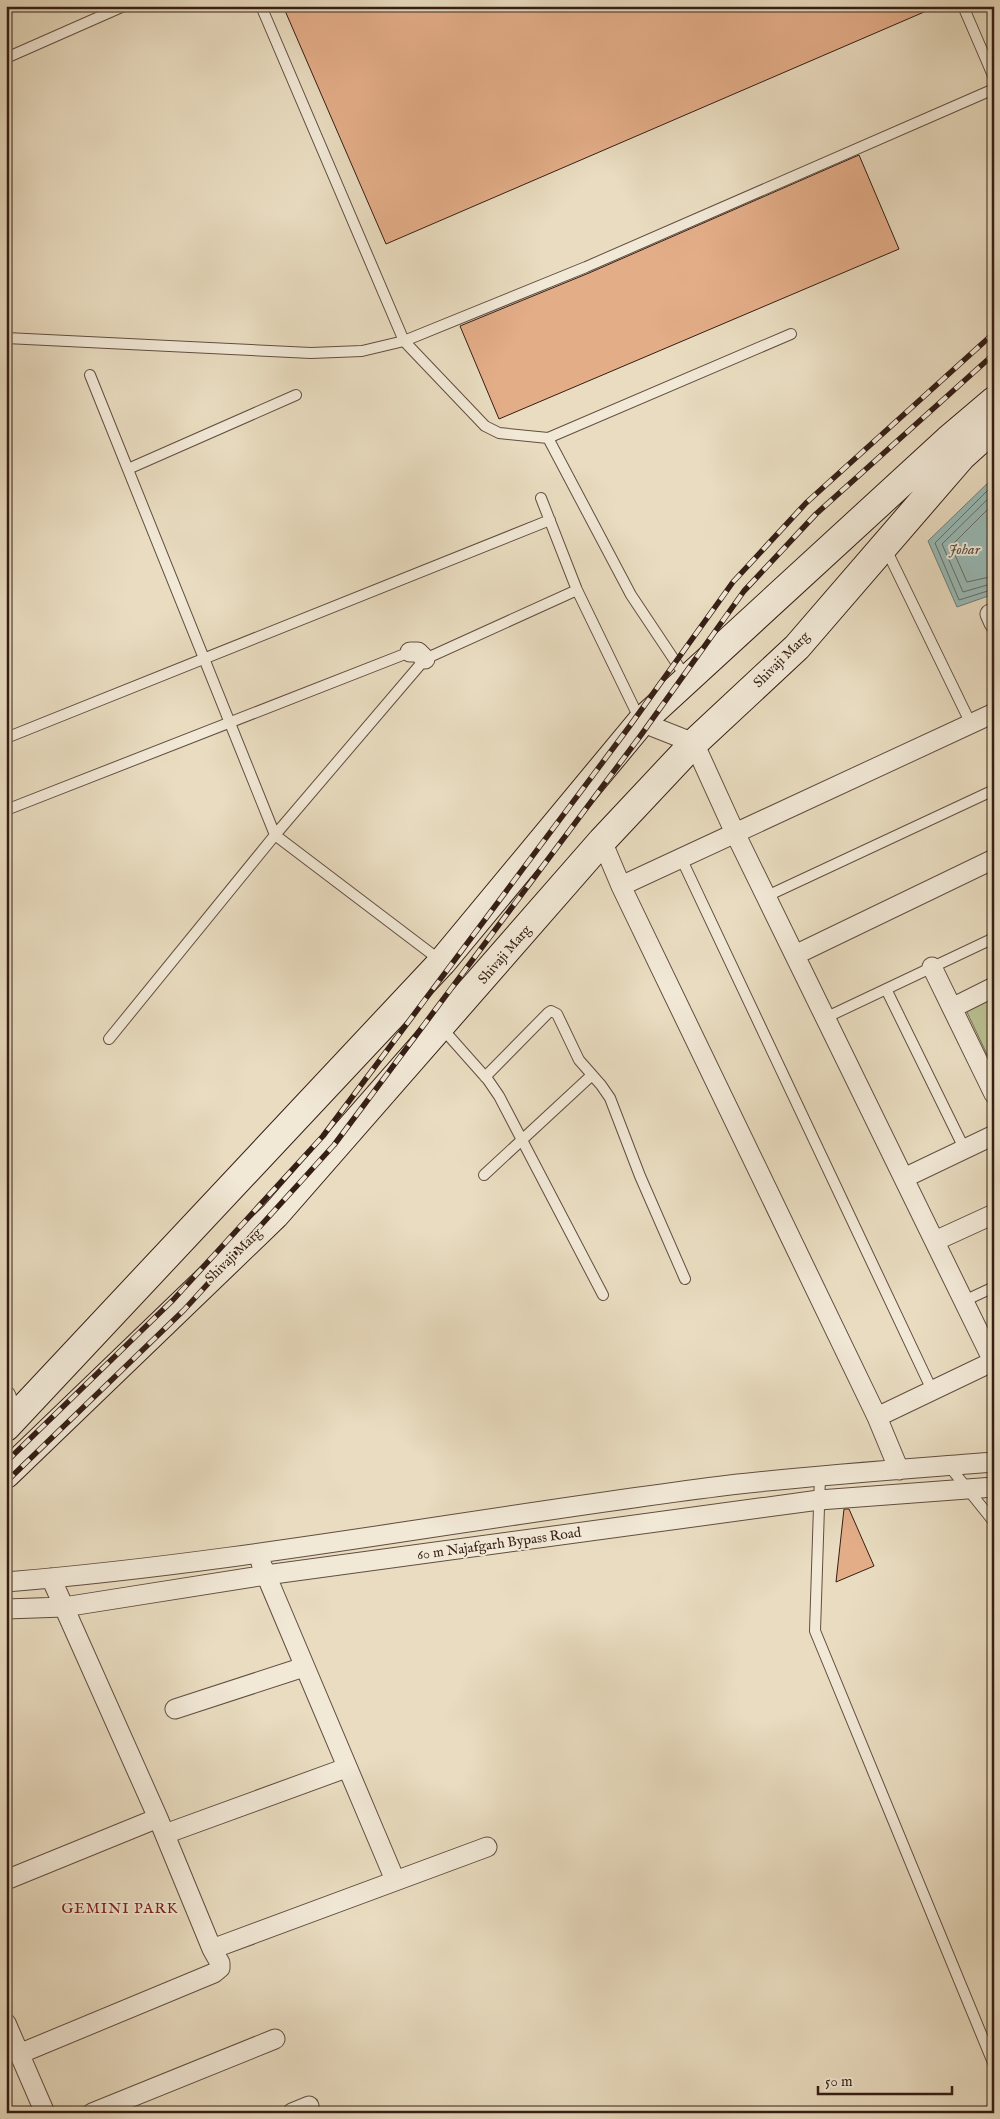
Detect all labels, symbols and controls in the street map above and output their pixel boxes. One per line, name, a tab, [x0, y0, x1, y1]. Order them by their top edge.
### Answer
water label: Johar	[948, 540, 981, 559]
street label: Shivaji Marg	[750, 627, 814, 692]
street label: Shivaji Marg	[474, 921, 536, 988]
street label: Shivaji Marg	[201, 1224, 266, 1287]
street label: 60 m Najafgarh Bypass Road	[416, 1523, 583, 1564]
district label: GEMINI PARK	[61, 1899, 179, 1918]
scale bar	[818, 2064, 951, 2096]
text: 50 m	[825, 2072, 853, 2091]

